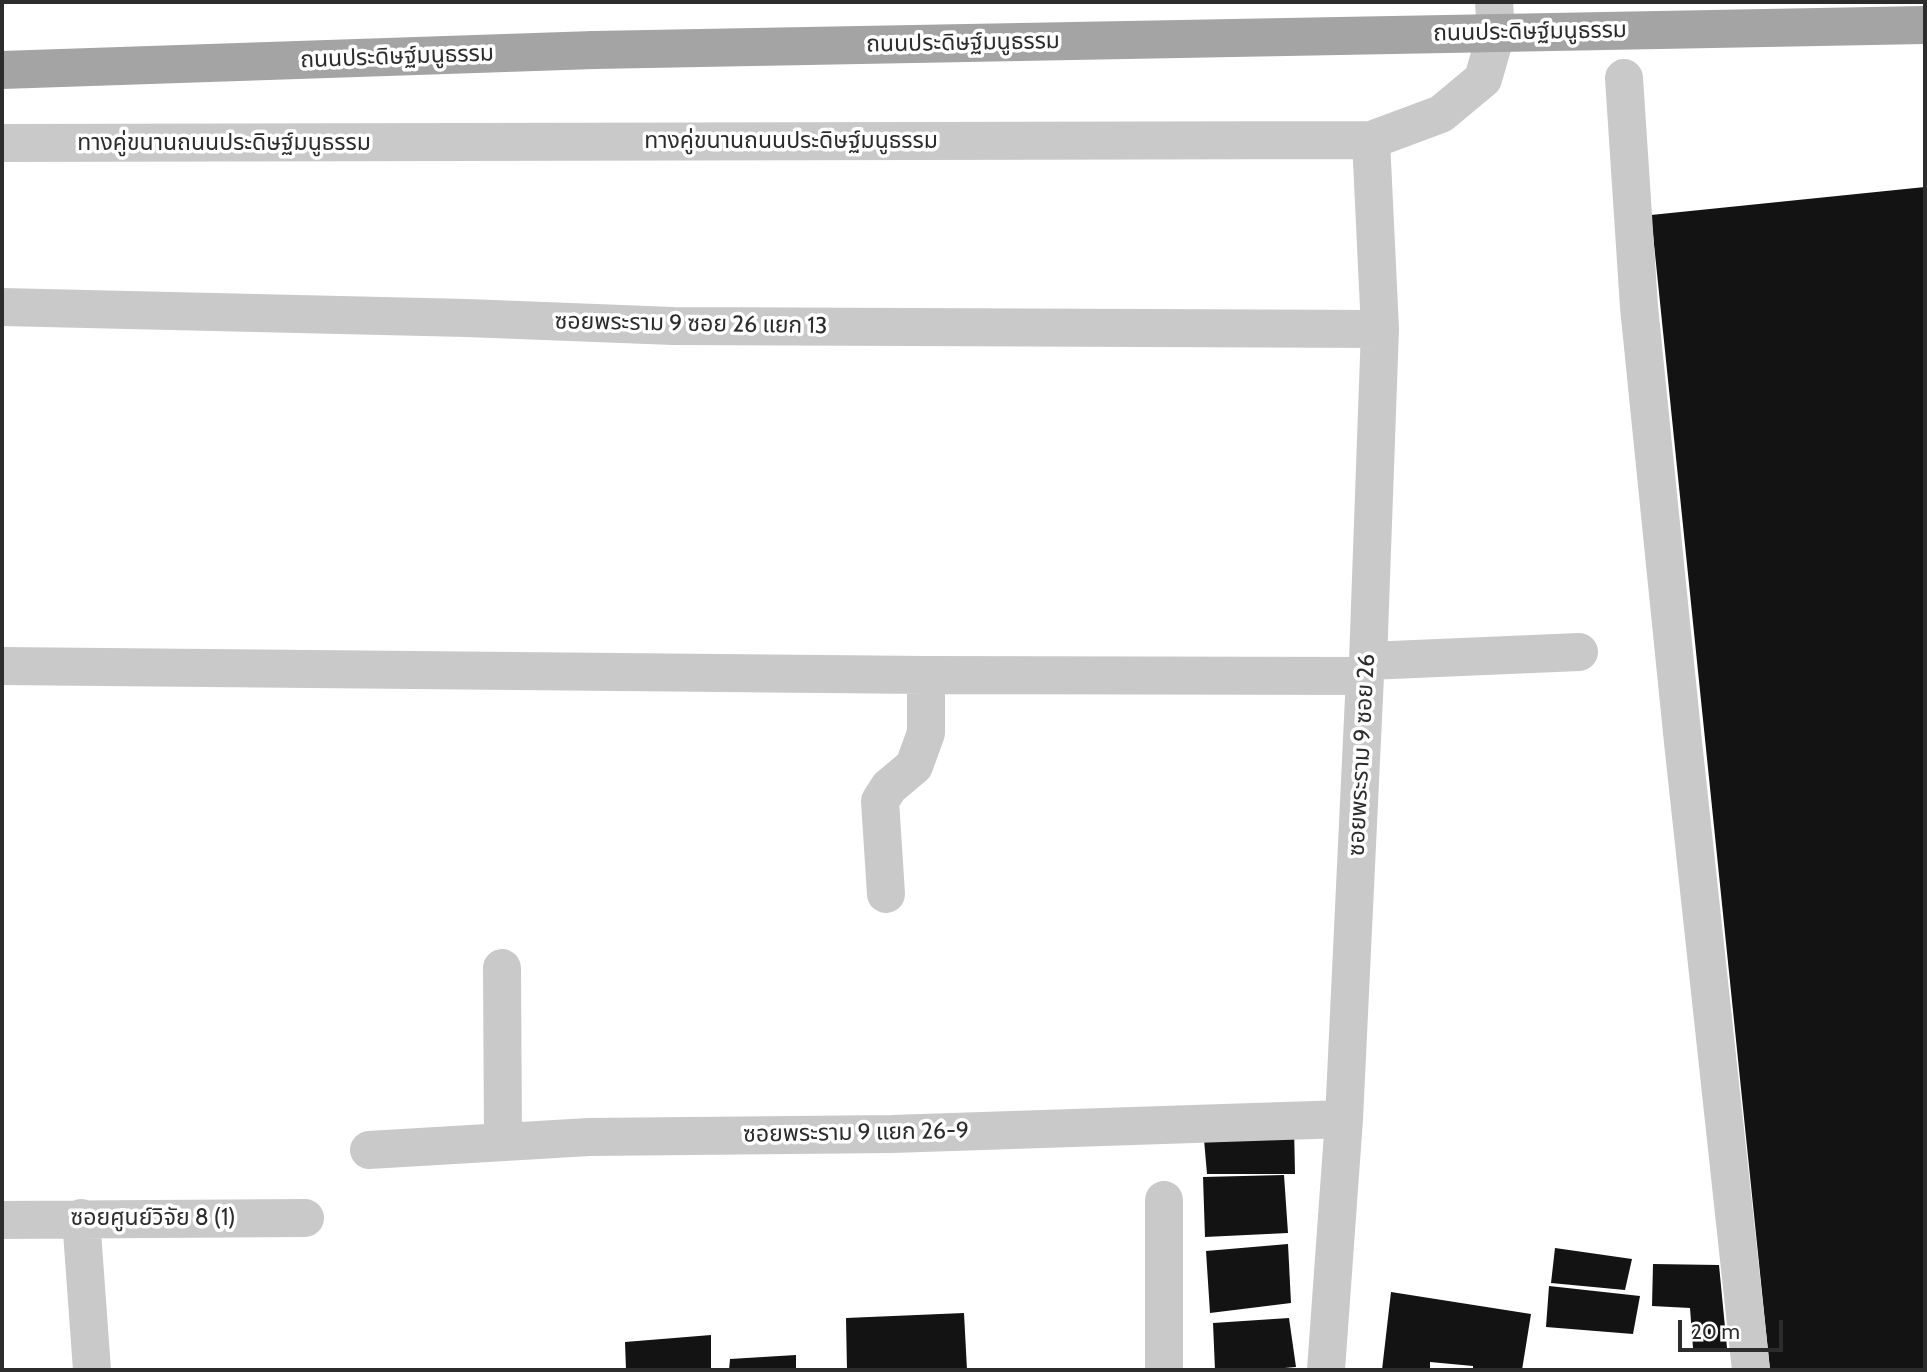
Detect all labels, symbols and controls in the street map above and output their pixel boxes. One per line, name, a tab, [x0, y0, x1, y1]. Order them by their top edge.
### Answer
street label: ถนนประดิษฐ์มนูธรรม	[1433, 17, 1627, 47]
street label: ถนนประดิษฐ์มนูธรรม	[866, 28, 1060, 58]
street label: ถนนประดิษฐ์มนูธรรม	[300, 40, 494, 74]
street label: ทางคู่ขนานถนนประดิษฐ์มนูธรรม	[644, 127, 938, 155]
street label: ทางคู่ขนานถนนประดิษฐ์มนูธรรม	[77, 129, 371, 157]
street label: ซอยพระราม 9 ซอย 26 แยก 13	[554, 308, 828, 340]
street label: ซอยพระราม 9 ซอย 26	[1343, 653, 1381, 857]
street label: ซอยพระราม 9 แยก 26-9	[743, 1117, 969, 1149]
street label: ซอยศูนย์วิจัย 8 (1)	[70, 1204, 236, 1232]
scale bar	[1682, 1306, 1787, 1350]
text: 20 m	[1691, 1319, 1740, 1344]

